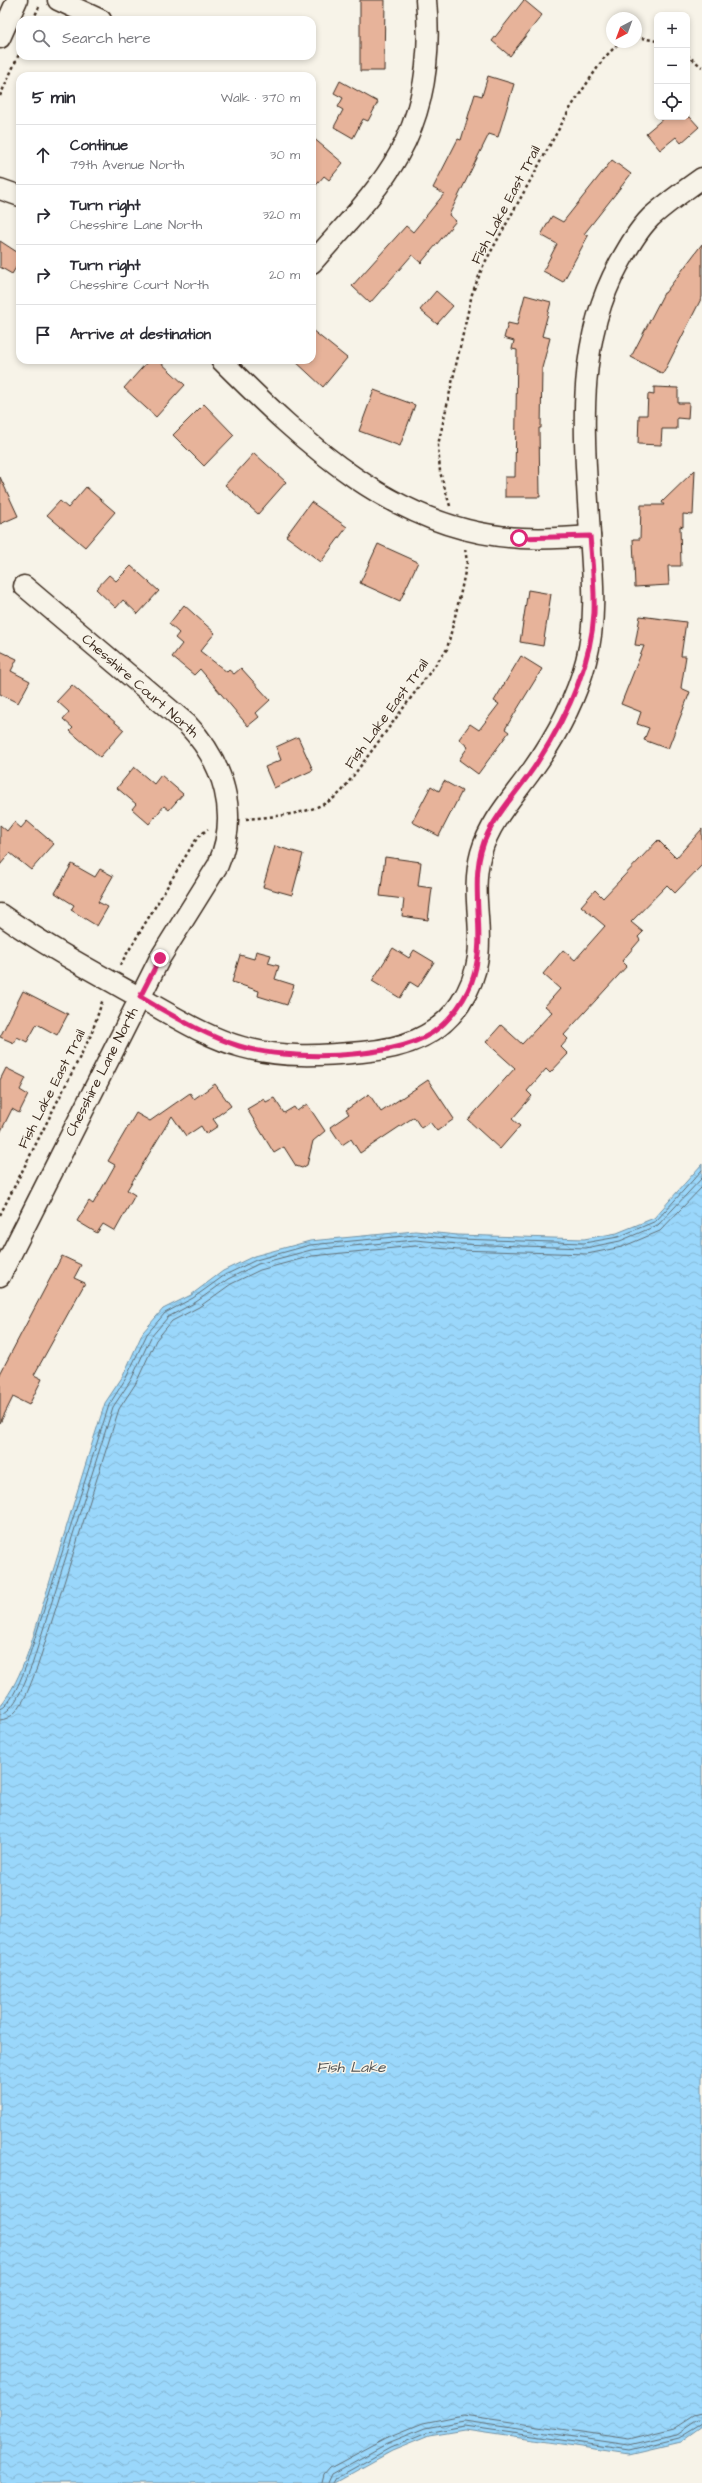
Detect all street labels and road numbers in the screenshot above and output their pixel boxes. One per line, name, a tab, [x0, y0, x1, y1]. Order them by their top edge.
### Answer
street label: Fish Lake East Trail	[466, 142, 546, 268]
street label: Chesshire Court North	[77, 629, 203, 743]
street label: Fish Lake East Trail	[340, 655, 434, 773]
street label: Chesshire Lane North	[61, 1004, 143, 1140]
street label: Fish Lake East Trail	[13, 1026, 91, 1152]

